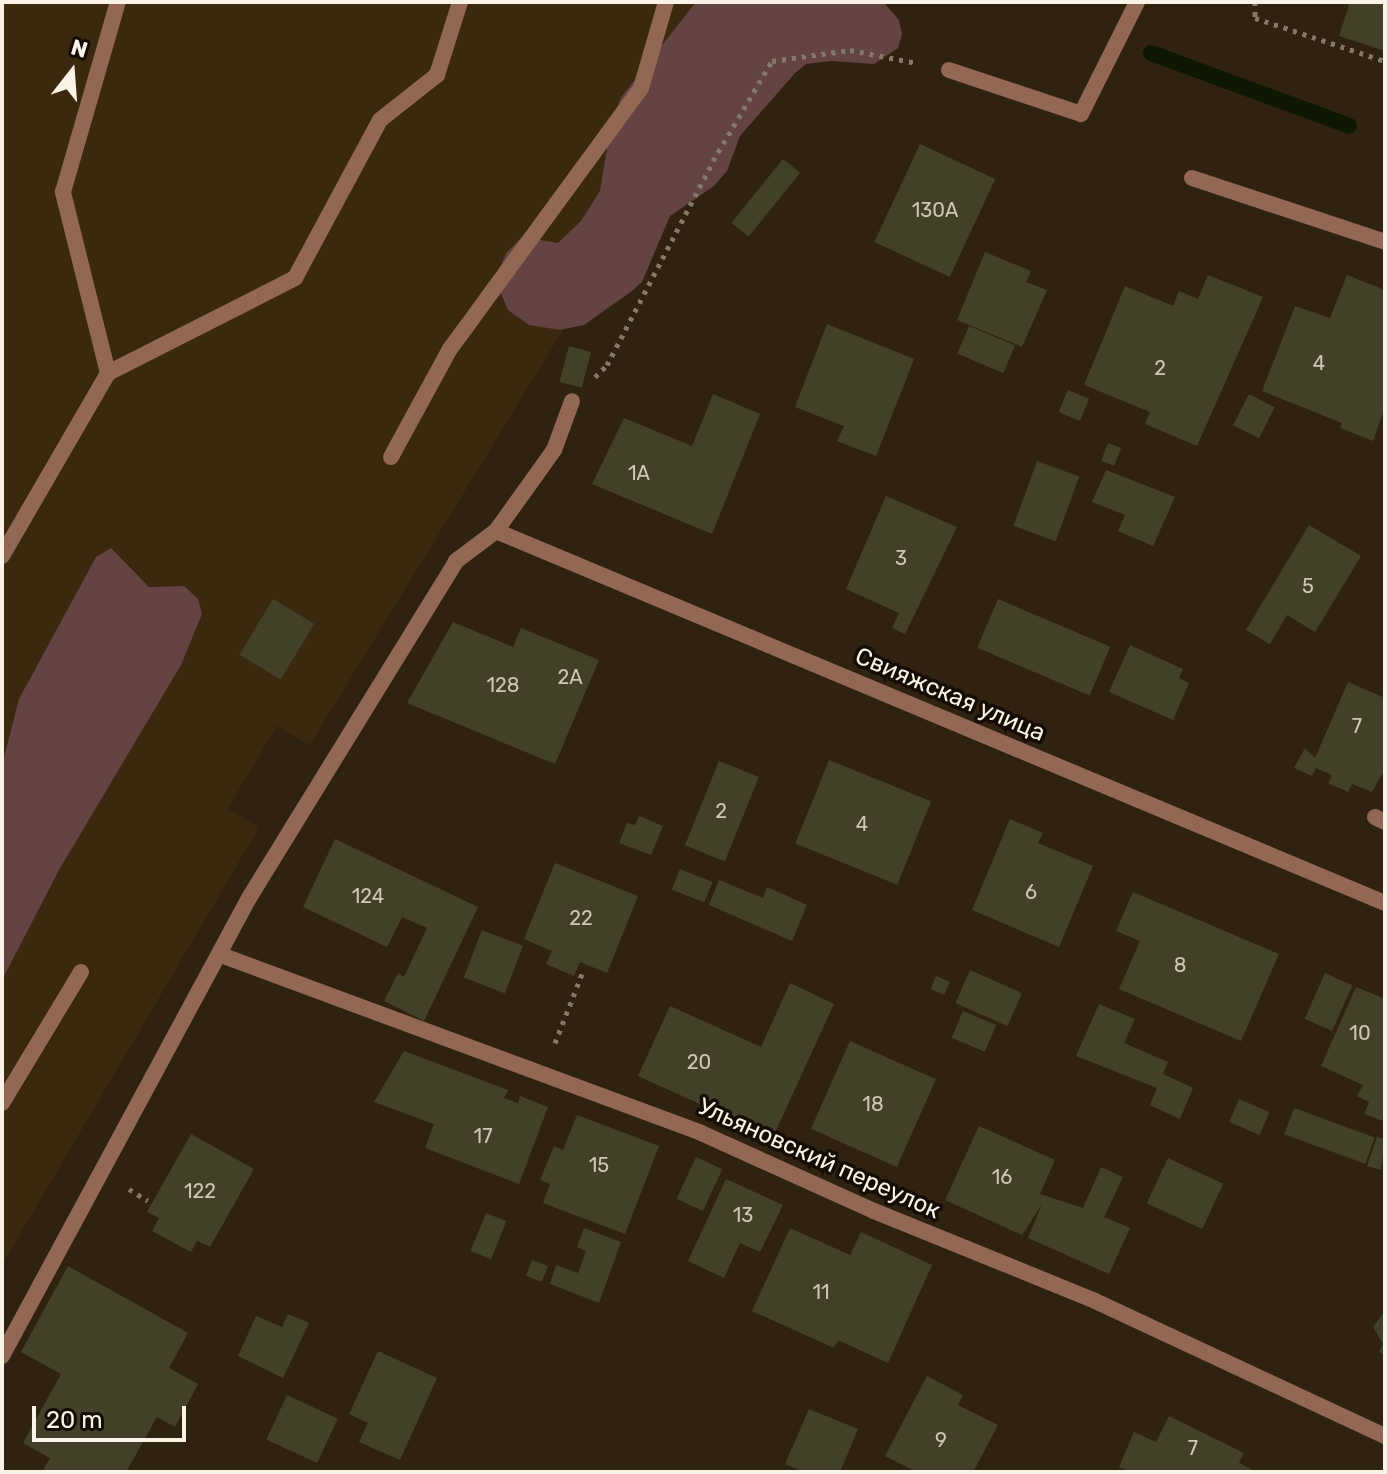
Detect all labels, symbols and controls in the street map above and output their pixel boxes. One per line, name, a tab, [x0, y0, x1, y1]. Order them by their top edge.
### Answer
north arrow	[32, 32, 112, 112]
text: N	[68, 33, 91, 64]
house number: 130А	[912, 198, 958, 222]
house number: 4	[1313, 351, 1325, 375]
house number: 2	[1154, 356, 1166, 380]
house number: 1А	[628, 461, 650, 485]
house number: 3	[895, 546, 907, 570]
house number: 5	[1302, 574, 1314, 598]
street label: Свияжская улица	[851, 642, 1049, 748]
house number: 2А	[557, 665, 583, 689]
house number: 128	[486, 673, 520, 697]
house number: 7	[1352, 714, 1362, 738]
house number: 2	[715, 799, 727, 823]
house number: 4	[856, 812, 868, 836]
house number: 6	[1025, 880, 1037, 904]
house number: 124	[352, 884, 384, 908]
house number: 22	[569, 906, 593, 930]
house number: 8	[1174, 953, 1186, 977]
house number: 10	[1349, 1021, 1371, 1045]
house number: 20	[687, 1050, 711, 1074]
house number: 18	[862, 1092, 884, 1116]
street label: Ульяновский переулок	[693, 1093, 945, 1225]
house number: 17	[474, 1124, 492, 1148]
house number: 15	[589, 1153, 609, 1177]
house number: 16	[992, 1165, 1012, 1189]
house number: 122	[184, 1179, 216, 1203]
house number: 13	[733, 1203, 753, 1227]
house number: 11	[812, 1280, 830, 1304]
scale bar	[36, 1390, 190, 1440]
text: 20 m	[46, 1406, 103, 1434]
house number: 9	[935, 1428, 947, 1452]
house number: 7	[1188, 1436, 1198, 1460]

